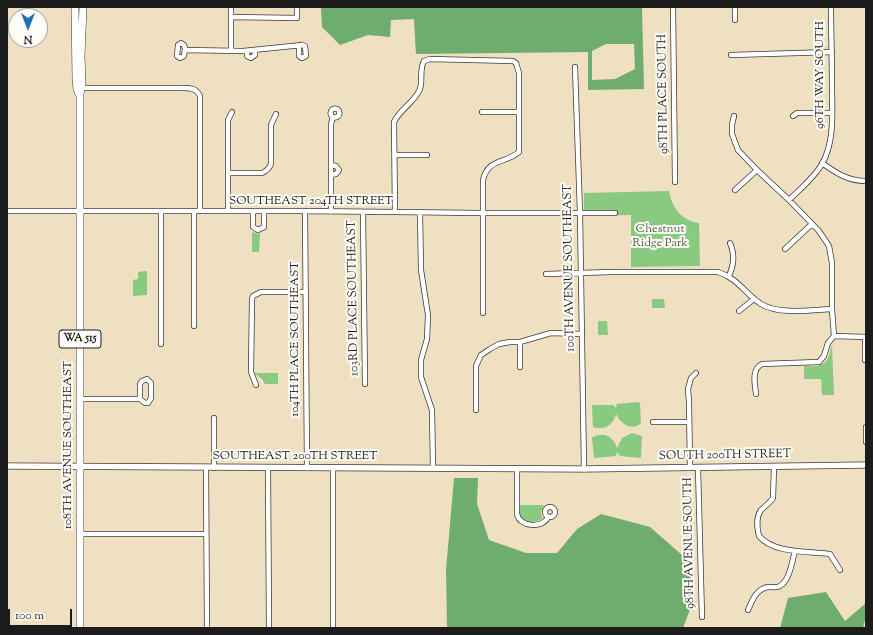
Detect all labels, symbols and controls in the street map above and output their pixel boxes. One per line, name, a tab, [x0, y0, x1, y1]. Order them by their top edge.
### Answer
north arrow	[8, 8, 48, 48]
street label: 96TH WAY SOUTH	[814, 21, 828, 129]
text: N	[24, 31, 32, 47]
street label: 98TH PLACE SOUTH	[656, 34, 672, 154]
street label: 100TH AVENUE SOUTHEAST	[561, 184, 579, 352]
street label: SOUTHEAST 204TH STREET	[229, 195, 393, 209]
street label: 103RD PLACE SOUTHEAST	[345, 220, 363, 376]
park label: Chestnut Ridge Park	[632, 223, 688, 251]
street label: 104TH PLACE SOUTHEAST	[289, 261, 303, 417]
road number: WA 515	[59, 330, 101, 348]
street label: 108TH AVENUE SOUTHEAST	[62, 361, 76, 529]
street label: SOUTH 200TH STREET	[659, 448, 791, 464]
street label: SOUTHEAST 200TH STREET	[213, 450, 377, 464]
street label: 98TH AVENUE SOUTH	[682, 477, 698, 609]
scale bar	[10, 601, 74, 627]
text: 100 m	[15, 607, 44, 625]

